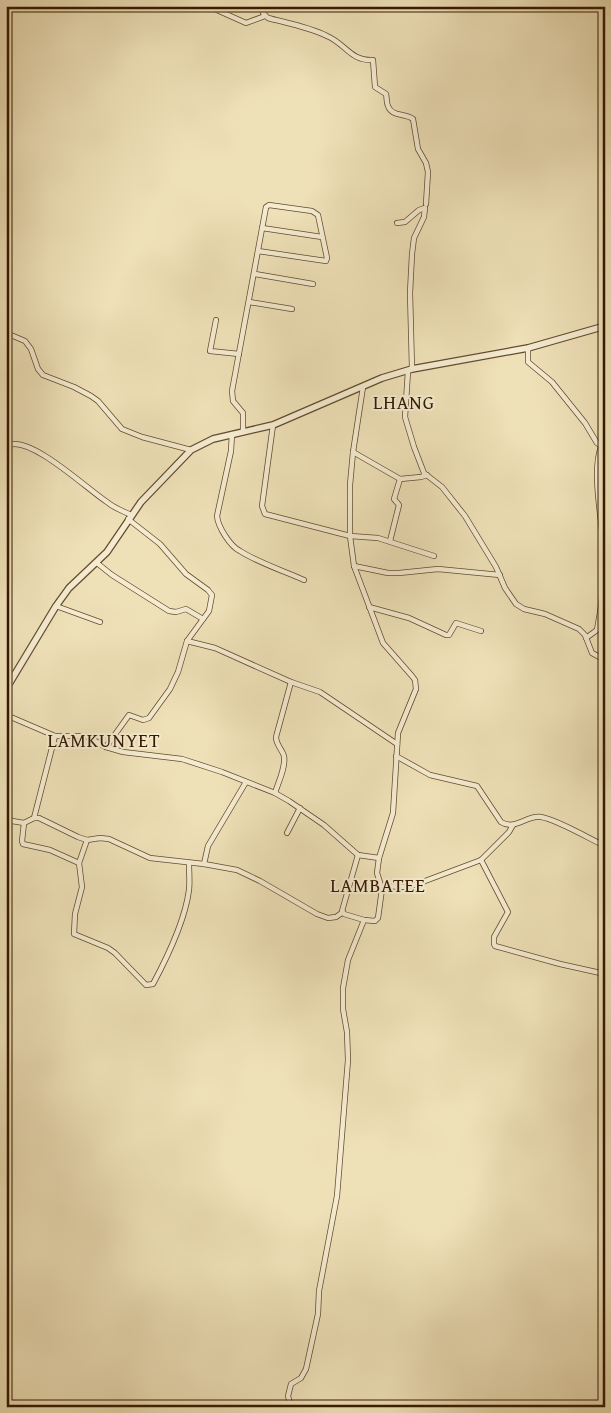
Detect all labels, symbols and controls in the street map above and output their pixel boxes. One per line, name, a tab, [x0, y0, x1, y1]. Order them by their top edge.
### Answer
district label: LHANG	[373, 388, 435, 416]
district label: LAMKUNYET	[47, 726, 161, 754]
district label: LAMBATEE	[330, 871, 426, 899]

